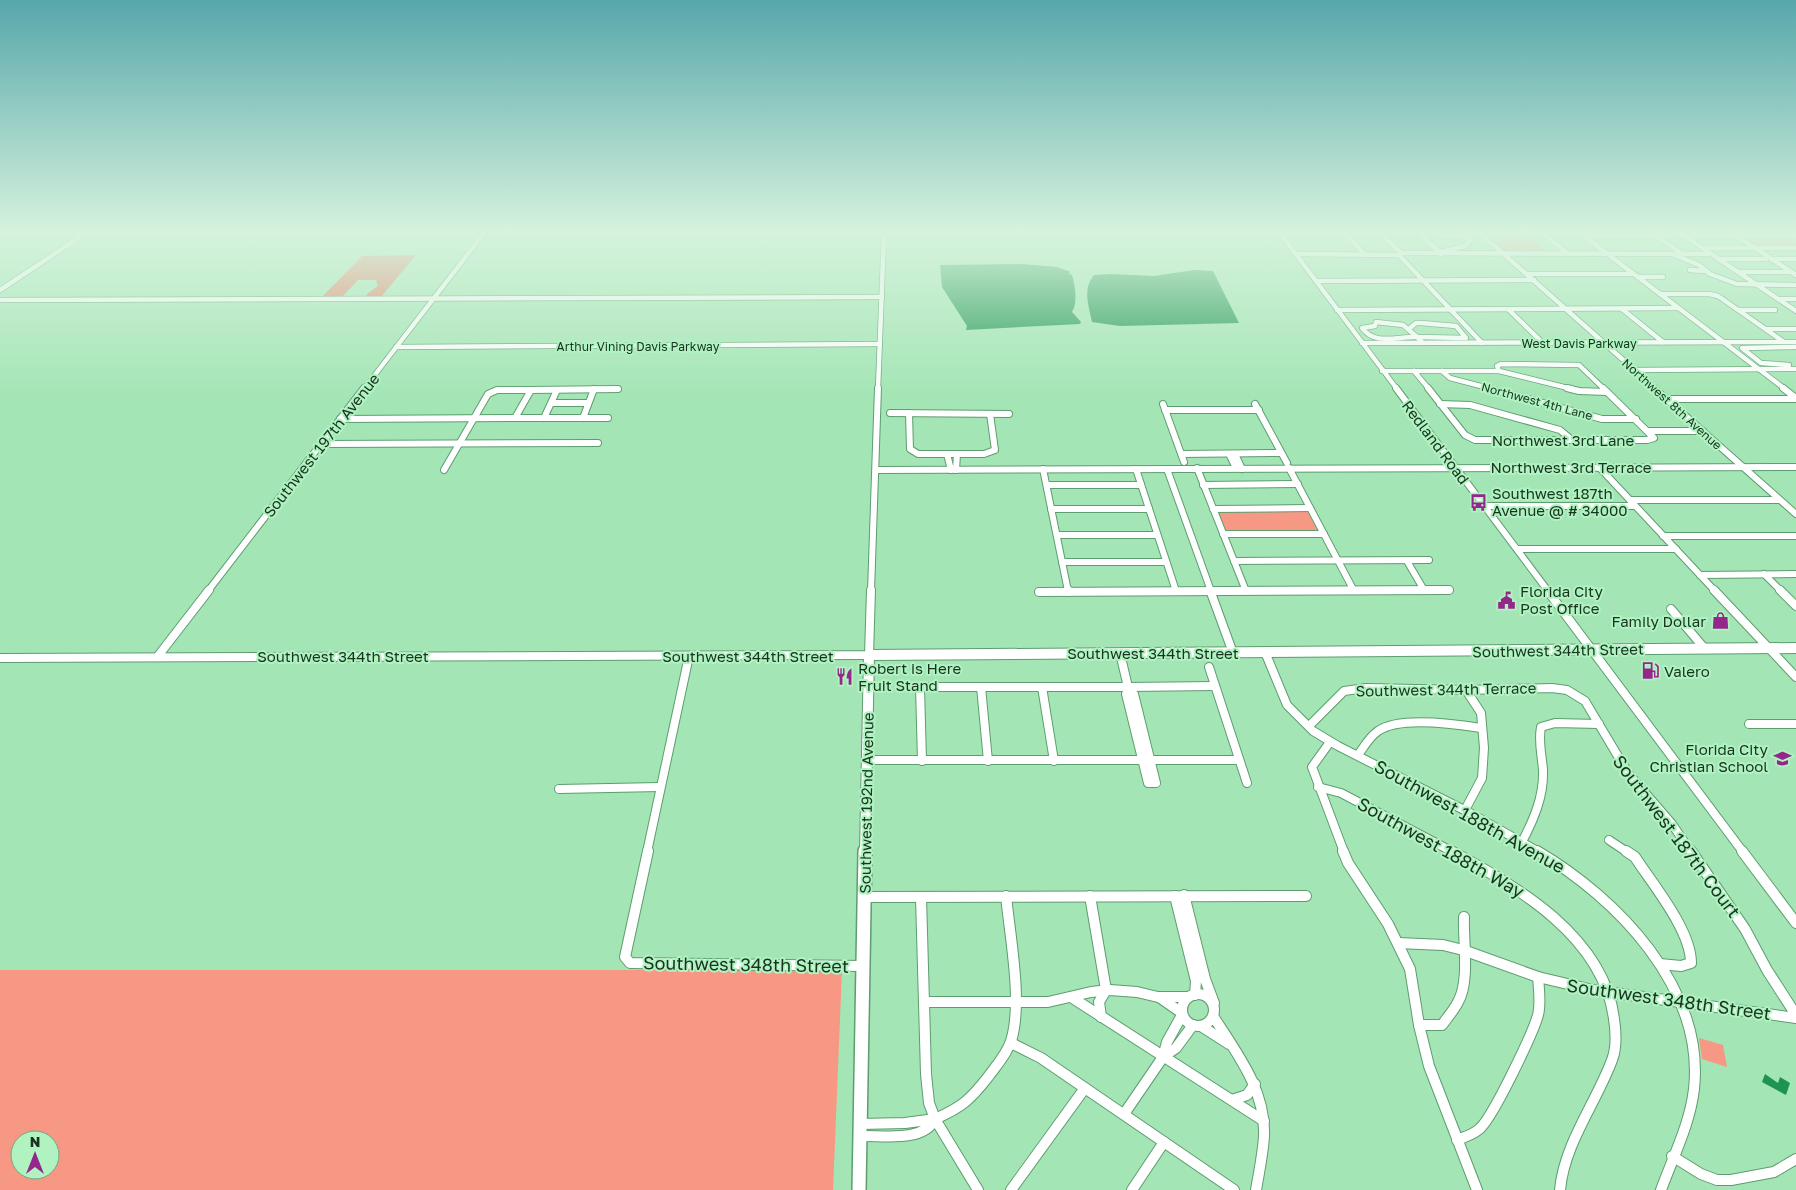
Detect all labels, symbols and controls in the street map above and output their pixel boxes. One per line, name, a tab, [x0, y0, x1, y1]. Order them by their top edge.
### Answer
street label: West Davis Parkway	[1521, 336, 1637, 351]
street label: Arthur Vining Davis Parkway	[557, 339, 720, 354]
street label: Northwest 8th Avenue	[1619, 355, 1725, 453]
street label: Southwest 197th Avenue	[259, 369, 383, 520]
street label: Northwest 4th Lane	[1480, 379, 1594, 423]
street label: Redland Road	[1399, 397, 1473, 487]
street label: Northwest 3rd Lane	[1492, 431, 1635, 449]
street label: Northwest 3rd Terrace	[1490, 458, 1652, 476]
place label: Southwest 187th Avenue @ # 34000	[1492, 484, 1628, 519]
bus stop icon: Southwest 187th Avenue @ # 34000	[1468, 492, 1488, 512]
place label: Florida City Post Office	[1520, 582, 1603, 617]
public building icon: Florida City Post Office	[1496, 590, 1516, 610]
shop icon: Family Dollar	[1710, 611, 1730, 631]
place label: Family Dollar	[1612, 612, 1706, 630]
street label: Southwest 344th Street	[1472, 640, 1644, 660]
street label: Southwest 344th Street	[1067, 644, 1239, 662]
street label: Southwest 344th Street	[257, 647, 429, 665]
street label: Southwest 344th Street	[662, 647, 834, 665]
place label: Robert is Here Fruit Stand	[858, 659, 961, 694]
fuel station icon: Valero	[1640, 661, 1660, 681]
place label: Valero	[1664, 662, 1710, 680]
restaurant icon: Robert is Here Fruit Stand	[834, 667, 854, 687]
street label: Southwest 344th Terrace	[1355, 678, 1537, 700]
street label: Southwest 192nd Avenue	[855, 712, 877, 894]
place label: Florida City Christian School	[1649, 740, 1769, 775]
school or university icon: Florida City Christian School	[1772, 748, 1792, 768]
street label: Southwest 187th Court	[1609, 750, 1745, 922]
street label: Southwest 188th Avenue	[1371, 754, 1569, 878]
street label: Southwest 188th Way	[1354, 792, 1528, 902]
street label: Southwest 348th Street	[643, 951, 849, 977]
street label: Southwest 348th Street	[1566, 974, 1772, 1024]
north arrow	[10, 1130, 60, 1180]
text: N	[30, 1133, 40, 1150]

